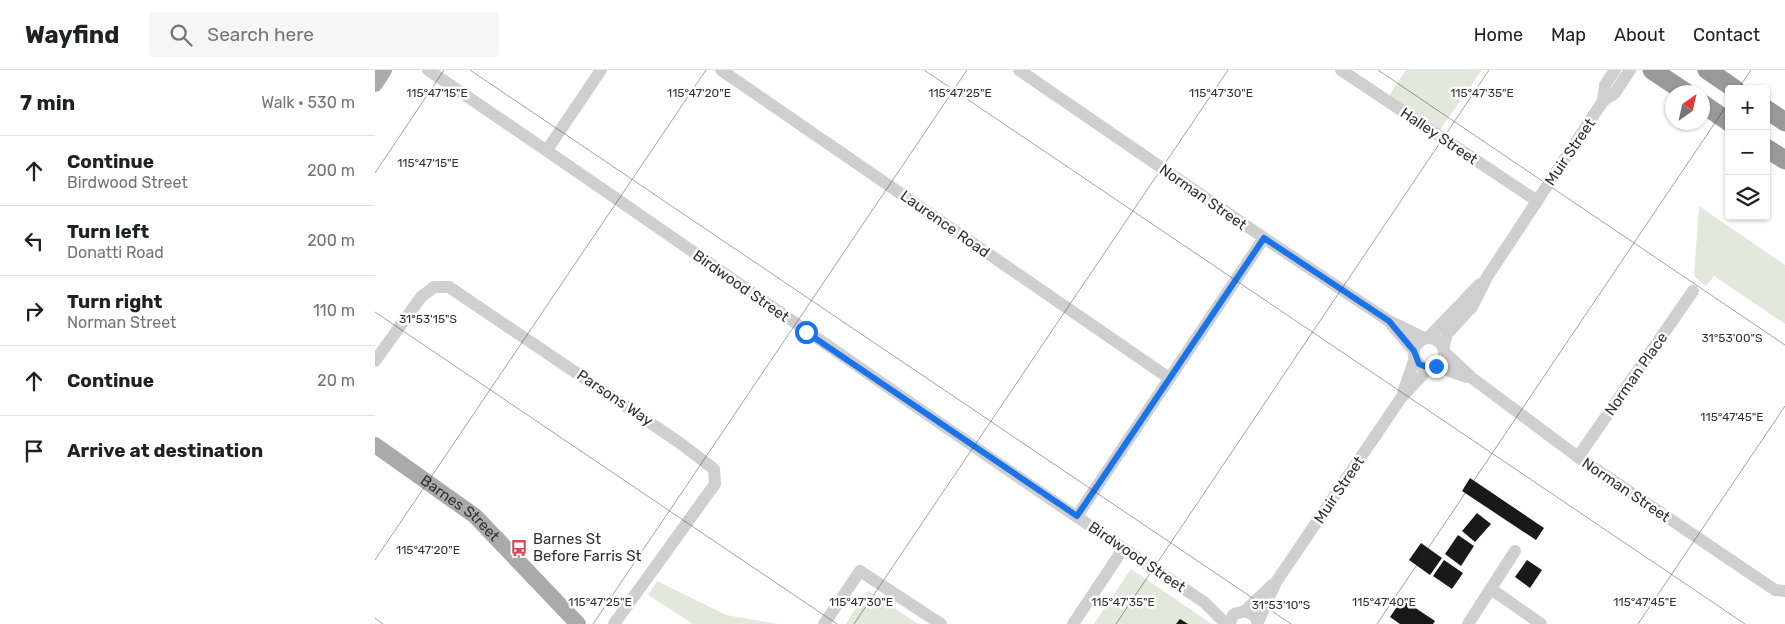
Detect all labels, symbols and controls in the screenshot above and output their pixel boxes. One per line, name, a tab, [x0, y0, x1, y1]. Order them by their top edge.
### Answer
search box	[149, 12, 499, 57]
text: Wayfind	[25, 21, 119, 49]
icon: search	[167, 21, 195, 49]
text: Search here	[207, 23, 314, 46]
text: Home	[1474, 24, 1523, 46]
text: Map	[1551, 24, 1586, 46]
text: About	[1614, 24, 1665, 46]
text: Contact	[1693, 24, 1760, 46]
north arrow	[1665, 85, 1710, 130]
map controls	[1725, 85, 1770, 220]
button: +	[1725, 85, 1770, 130]
text: 115°47'15"E	[406, 86, 468, 100]
text: 115°47'20"E	[667, 86, 731, 100]
text: 115°47'25"E	[928, 86, 992, 100]
text: 115°47'30"E	[1189, 86, 1253, 100]
text: 115°47'35"E	[1450, 86, 1514, 100]
text: 7 min	[20, 90, 75, 115]
text: Walk · 530 m	[261, 93, 355, 112]
street label: Halley Street	[1397, 104, 1481, 169]
street label: Muir Street	[1541, 115, 1599, 189]
button: −	[1725, 130, 1770, 175]
text: Continue	[67, 150, 154, 173]
text: 115°47'15"E	[397, 156, 459, 170]
icon: ahead	[20, 157, 48, 185]
street label: Norman Street	[1156, 160, 1250, 234]
text: 200 m	[307, 161, 355, 180]
text: Birdwood Street	[67, 173, 188, 192]
button: layers	[1725, 175, 1770, 220]
street label: Laurence Road	[897, 187, 993, 261]
text: Turn left	[67, 220, 149, 243]
icon: left	[20, 227, 48, 255]
text: 200 m	[307, 231, 355, 250]
text: Donatti Road	[67, 243, 164, 262]
street label: Birdwood Street	[689, 246, 793, 326]
text: Turn right	[67, 290, 162, 313]
icon: right	[20, 297, 48, 325]
text: 110 m	[313, 301, 355, 320]
text: 31°53'15"S	[399, 312, 457, 326]
text: Norman Street	[67, 313, 176, 332]
route start	[795, 321, 818, 344]
street label: Norman Place	[1601, 329, 1671, 419]
text: 31°53'00"S	[1702, 331, 1762, 345]
route end	[1425, 355, 1448, 378]
street label: Parsons Way	[574, 366, 656, 430]
icon: ahead	[20, 367, 48, 395]
text: Continue	[67, 369, 154, 392]
text: 20 m	[317, 371, 355, 390]
text: 115°47'45"E	[1700, 410, 1764, 424]
icon: arrive	[20, 437, 48, 465]
text: Arrive at destination	[67, 439, 263, 462]
street label: Muir Street	[1310, 453, 1368, 527]
street label: Norman Street	[1578, 454, 1674, 526]
street label: Barnes Street	[417, 471, 503, 545]
street label: Birdwood Street	[1085, 518, 1189, 596]
place label: Barnes St Before Farris St	[533, 530, 642, 565]
bus stop icon: Barnes St Before Farris St	[509, 538, 529, 558]
text: 115°47'20"E	[396, 543, 460, 557]
text: 115°47'25"E	[568, 595, 632, 609]
text: 115°47'30"E	[829, 595, 893, 609]
text: 115°47'35"E	[1091, 595, 1155, 609]
text: 115°47'40"E	[1352, 595, 1416, 609]
text: 115°47'45"E	[1613, 595, 1677, 609]
text: 31°53'10"S	[1252, 598, 1310, 612]

